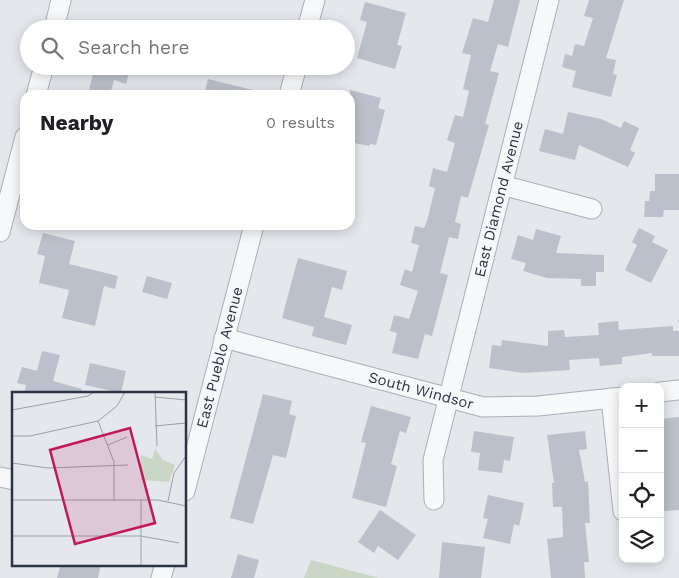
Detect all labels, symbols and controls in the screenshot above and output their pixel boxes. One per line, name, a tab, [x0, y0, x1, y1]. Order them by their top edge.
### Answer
search box	[20, 20, 355, 75]
icon: search	[38, 34, 66, 62]
text: Search here	[78, 36, 189, 59]
text: Nearby	[40, 110, 113, 135]
text: 0 results	[266, 113, 335, 132]
street label: East Diamond Avenue	[470, 119, 527, 279]
street label: East Pueblo Avenue	[193, 285, 247, 430]
street label: South Windsor	[366, 368, 476, 413]
map controls	[619, 383, 664, 563]
button: +	[619, 383, 664, 428]
inset map	[12, 392, 186, 566]
button: −	[619, 428, 664, 473]
button: locate	[619, 473, 664, 518]
button: layers	[619, 518, 664, 563]

